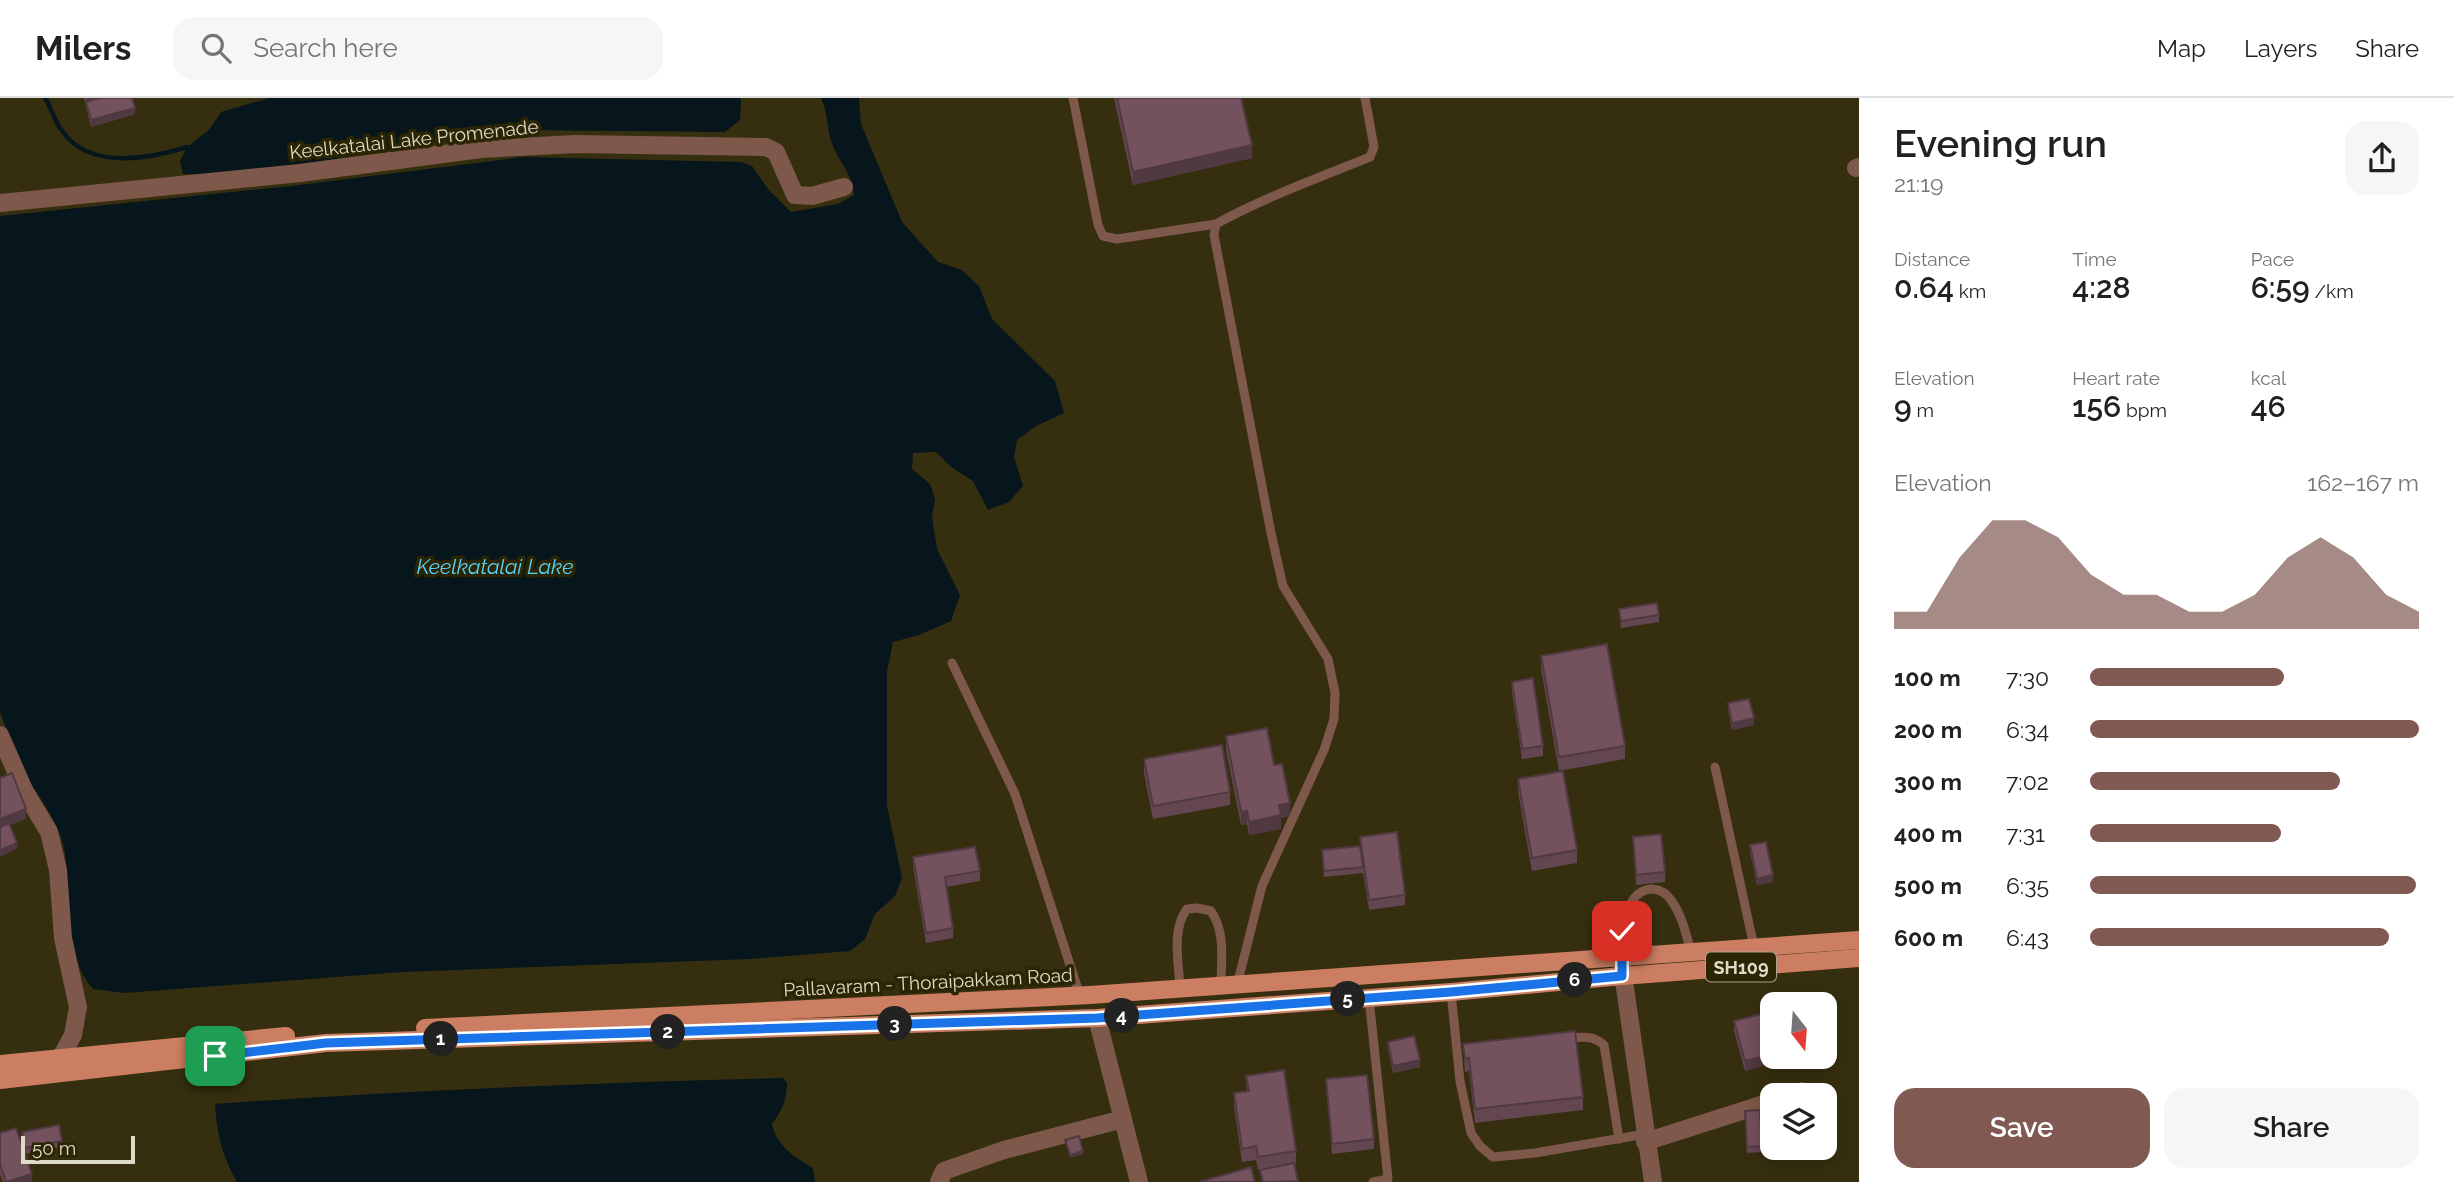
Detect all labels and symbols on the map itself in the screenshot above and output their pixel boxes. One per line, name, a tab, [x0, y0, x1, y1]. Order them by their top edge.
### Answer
street label: Keelkatalai Lake Promenade	[288, 115, 540, 163]
water label: Keelkatalai Lake	[417, 554, 573, 579]
pin	[1592, 901, 1652, 961]
road number: SH109	[1706, 952, 1776, 982]
pin: 6	[1558, 962, 1592, 998]
street label: Pallavaram - Thoraipakkam Road	[783, 963, 1073, 1001]
pin: 5	[1330, 982, 1366, 1016]
north arrow	[1760, 992, 1838, 1069]
pin: 4	[1104, 998, 1140, 1034]
pin: 3	[878, 1006, 912, 1042]
pin: 2	[650, 1014, 686, 1049]
pin: 1	[424, 1021, 458, 1056]
pin	[185, 1026, 245, 1086]
scale bar	[21, 1133, 135, 1165]

